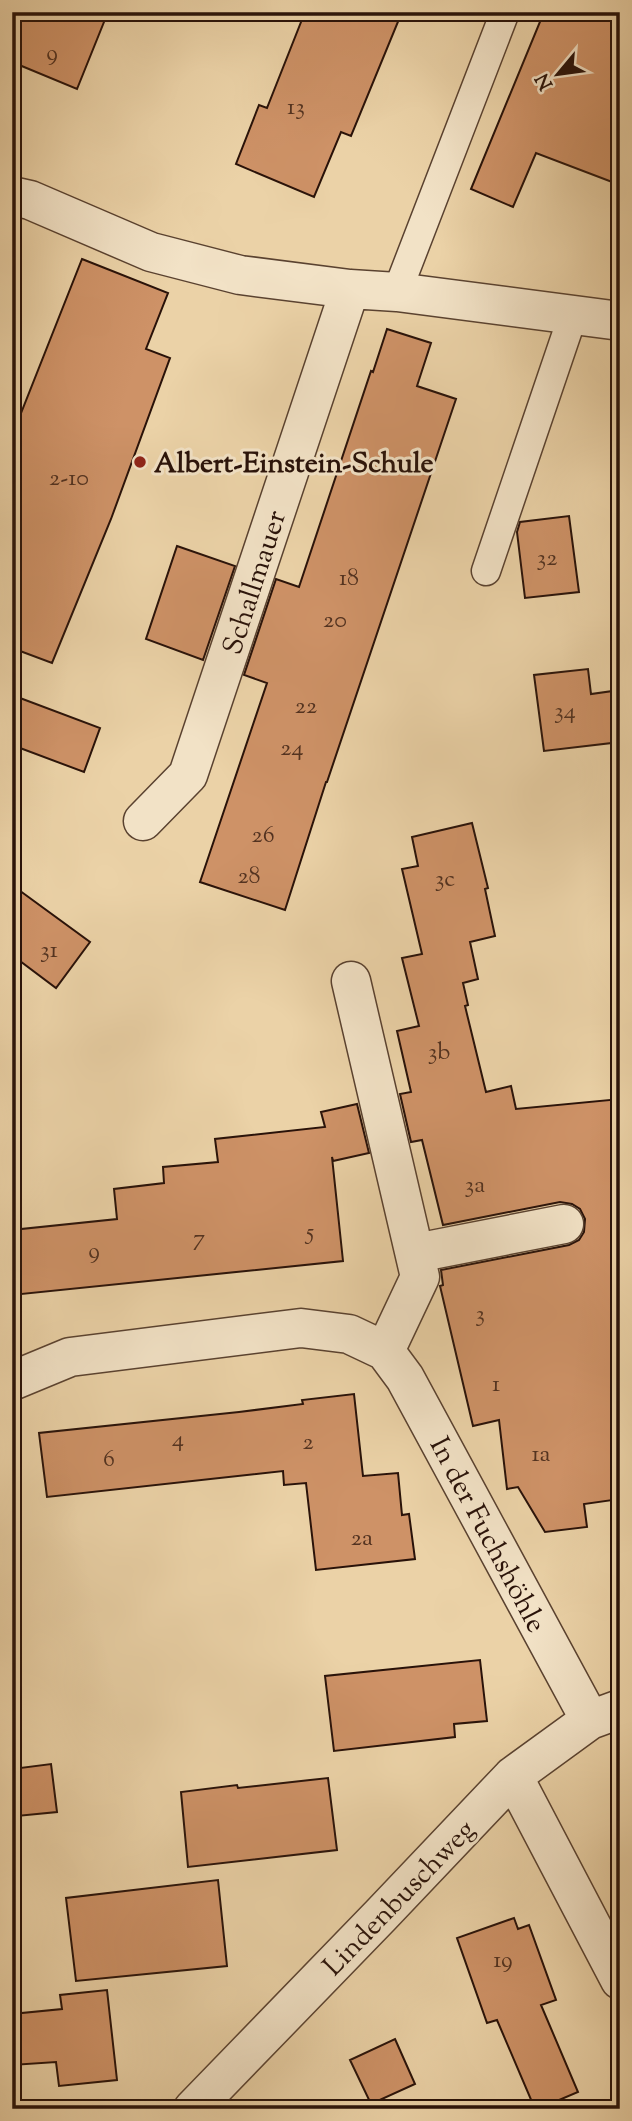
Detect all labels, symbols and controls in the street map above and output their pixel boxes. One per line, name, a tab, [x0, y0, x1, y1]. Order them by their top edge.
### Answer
house number: 9	[46, 37, 58, 71]
north arrow	[524, 38, 594, 108]
text: N	[530, 68, 561, 94]
house number: 13	[287, 91, 305, 125]
place label: Albert-Einstein-Schule	[154, 445, 434, 485]
marker: Albert-Einstein-Schule	[132, 454, 148, 470]
house number: 2-10	[49, 462, 89, 496]
street label: Schallmauer	[214, 505, 298, 660]
house number: 32	[537, 542, 557, 576]
house number: 18	[339, 562, 359, 596]
house number: 20	[323, 604, 347, 638]
house number: 22	[295, 690, 317, 724]
house number: 34	[554, 695, 576, 729]
house number: 24	[280, 732, 304, 766]
house number: 26	[251, 819, 275, 853]
house number: 28	[237, 860, 261, 894]
house number: 3c	[435, 863, 455, 897]
house number: 31	[40, 934, 58, 968]
house number: 3b	[428, 1036, 450, 1070]
house number: 3a	[465, 1169, 485, 1203]
house number: 5	[304, 1216, 314, 1250]
house number: 7	[193, 1222, 205, 1256]
house number: 9	[88, 1235, 100, 1269]
house number: 3	[475, 1298, 485, 1332]
house number: 1	[492, 1368, 500, 1402]
house number: 4	[172, 1423, 184, 1457]
house number: 2	[302, 1426, 314, 1460]
street label: In der Fuchshöhle	[418, 1431, 555, 1640]
house number: 1a	[531, 1438, 551, 1472]
house number: 6	[103, 1443, 115, 1477]
house number: 2a	[351, 1522, 373, 1556]
street label: Lindenbuschweg	[315, 1812, 485, 1986]
house number: 19	[493, 1944, 513, 1978]

